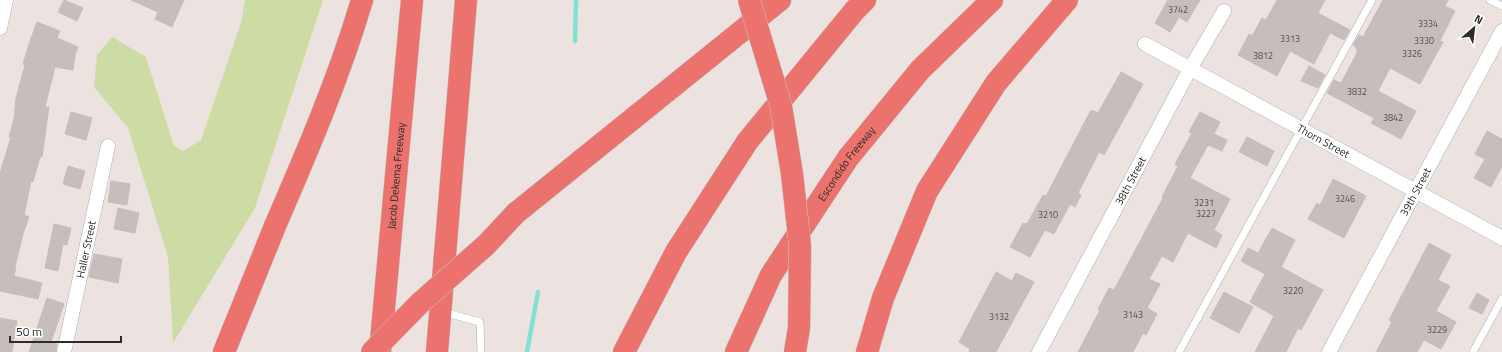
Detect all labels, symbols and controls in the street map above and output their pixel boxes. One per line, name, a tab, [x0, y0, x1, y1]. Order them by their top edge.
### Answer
house number: 3742	[1168, 3, 1188, 16]
north arrow	[1454, 8, 1494, 48]
text: N	[1472, 10, 1486, 28]
house number: 3334	[1418, 17, 1438, 30]
house number: 3313	[1280, 32, 1300, 45]
house number: 3330	[1414, 34, 1434, 47]
house number: 3326	[1402, 47, 1422, 60]
house number: 3812	[1253, 49, 1273, 62]
house number: 3832	[1347, 85, 1367, 98]
house number: 3842	[1383, 111, 1403, 124]
street label: Thorn Street	[1294, 120, 1353, 162]
street label: Jacob Dekema Freeway	[383, 121, 409, 230]
street label: Escondido Freeway	[814, 122, 879, 204]
street label: 38th Street	[1111, 154, 1150, 208]
street label: 39th Street	[1396, 165, 1435, 219]
house number: 3246	[1335, 192, 1355, 205]
house number: 3231	[1194, 196, 1214, 209]
house number: 3227	[1196, 207, 1216, 220]
house number: 3210	[1038, 208, 1058, 221]
street label: Haller Street	[72, 219, 100, 279]
house number: 3220	[1283, 284, 1303, 297]
house number: 3143	[1123, 308, 1143, 321]
house number: 3132	[989, 310, 1009, 323]
scale bar	[10, 318, 121, 344]
text: 50 m	[16, 322, 42, 341]
house number: 3229	[1427, 323, 1447, 336]

